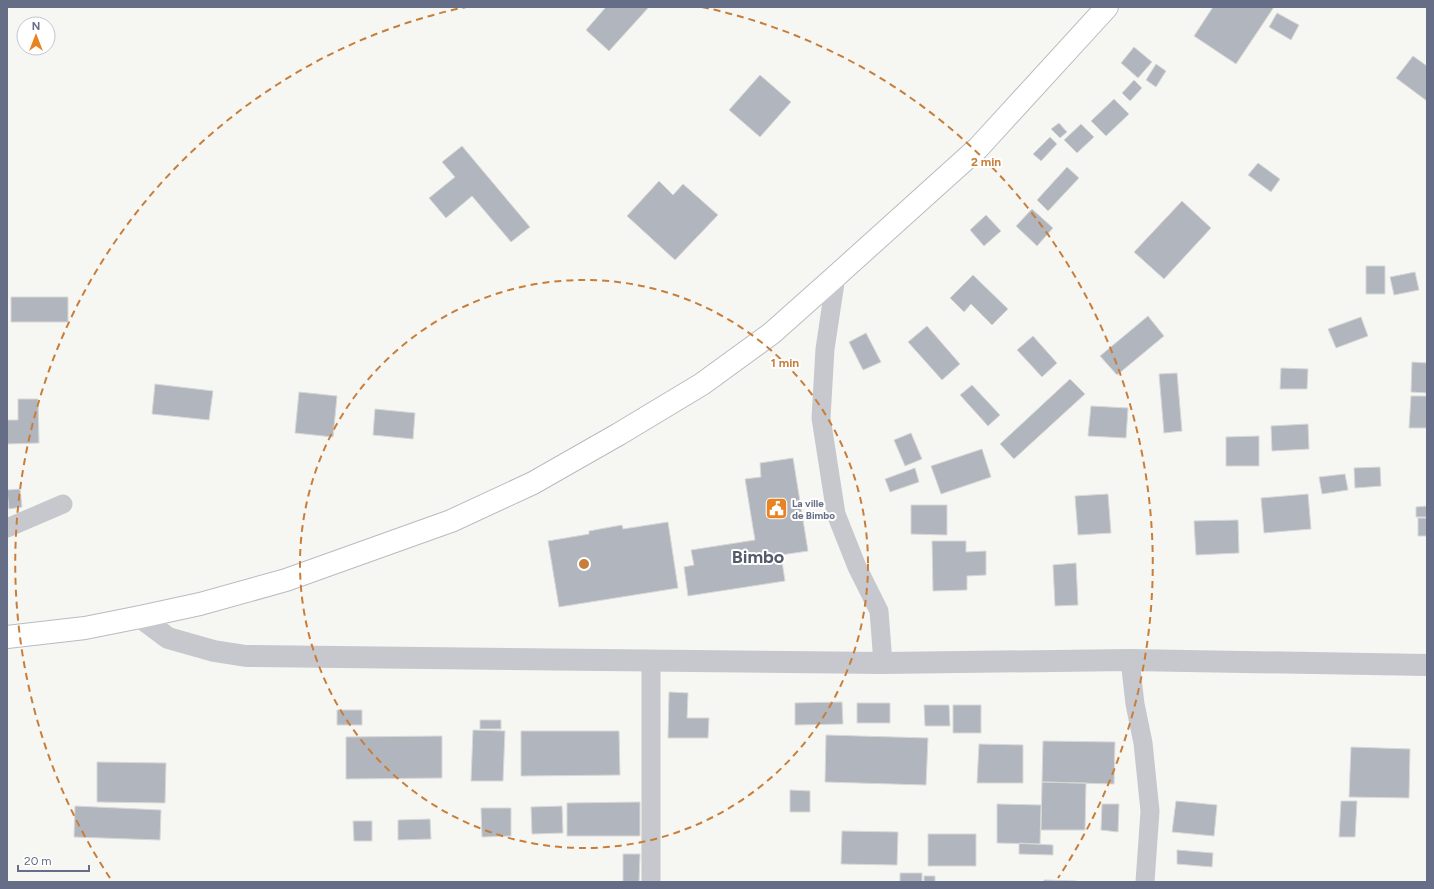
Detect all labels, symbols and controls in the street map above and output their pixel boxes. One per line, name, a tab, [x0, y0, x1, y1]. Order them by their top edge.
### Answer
north arrow	[16, 16, 56, 56]
text: N	[32, 20, 40, 33]
text: 2 min	[971, 155, 1001, 169]
text: 1 min	[771, 356, 799, 370]
public building icon: La ville de Bimbo	[763, 496, 789, 522]
place label: La ville de Bimbo	[792, 497, 835, 522]
district label: Bimbo	[732, 546, 784, 568]
centre of rings	[577, 557, 591, 571]
scale bar	[18, 847, 89, 873]
text: 20 m	[24, 854, 52, 868]

